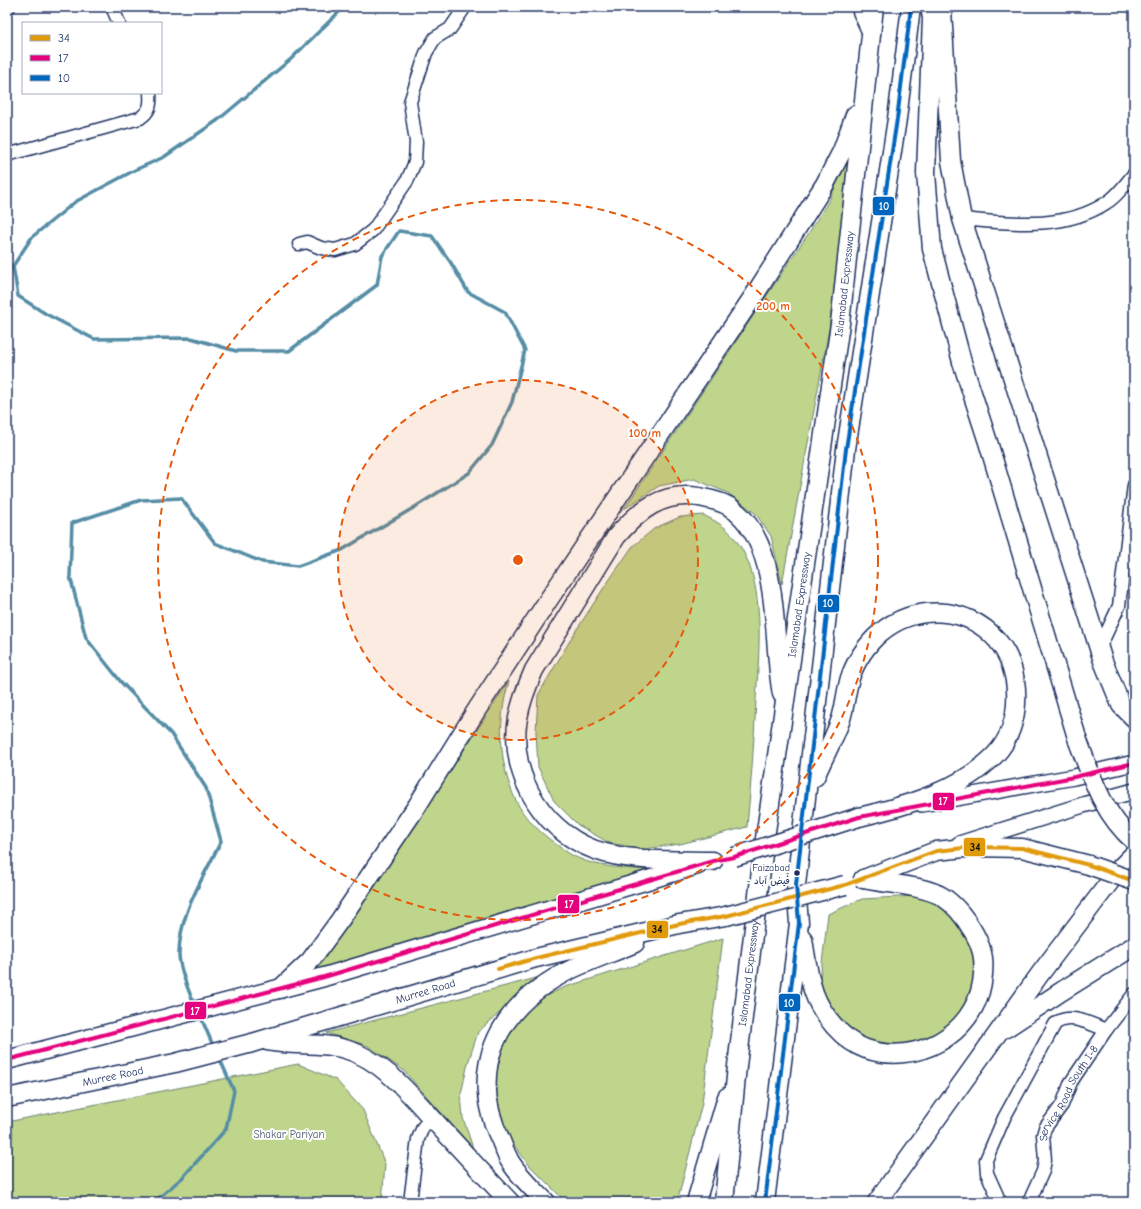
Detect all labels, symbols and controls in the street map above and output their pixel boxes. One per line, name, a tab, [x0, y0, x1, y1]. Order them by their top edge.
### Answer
legend	[22, 22, 162, 94]
text: 34	[58, 31, 70, 45]
text: 17	[58, 51, 69, 65]
text: 10	[58, 71, 70, 85]
line badge: 10	[872, 196, 895, 216]
text: 10	[879, 200, 889, 213]
street label: Islamabad Expressway	[832, 230, 857, 338]
text: 200 m	[756, 299, 790, 313]
text: 100 m	[629, 426, 661, 440]
street label: Islamabad Expressway	[785, 551, 814, 658]
centre of rings	[511, 553, 525, 567]
line badge: 10	[817, 594, 840, 613]
text: 10	[823, 597, 833, 610]
line badge: 17	[932, 792, 955, 811]
text: 17	[938, 795, 948, 808]
line badge: 34	[963, 837, 986, 857]
text: 34	[970, 841, 980, 854]
place label: Faizabad - فیض آباد	[747, 862, 790, 887]
marker: Faizabad - فیض آباد	[792, 868, 802, 878]
line badge: 17	[557, 894, 580, 914]
text: 17	[564, 898, 574, 911]
line badge: 34	[646, 920, 669, 939]
street label: Islamabad Expressway	[736, 920, 762, 1027]
text: 34	[652, 923, 662, 936]
street label: Murree Road	[394, 976, 457, 1007]
line badge: 10	[778, 993, 801, 1012]
text: 10	[784, 997, 794, 1010]
line badge: 17	[184, 1001, 207, 1020]
text: 17	[190, 1005, 200, 1018]
street label: Service Road South I-8	[1037, 1043, 1101, 1142]
street label: Murree Road	[81, 1064, 145, 1089]
park label: Shakar Pariyan	[253, 1128, 325, 1141]

